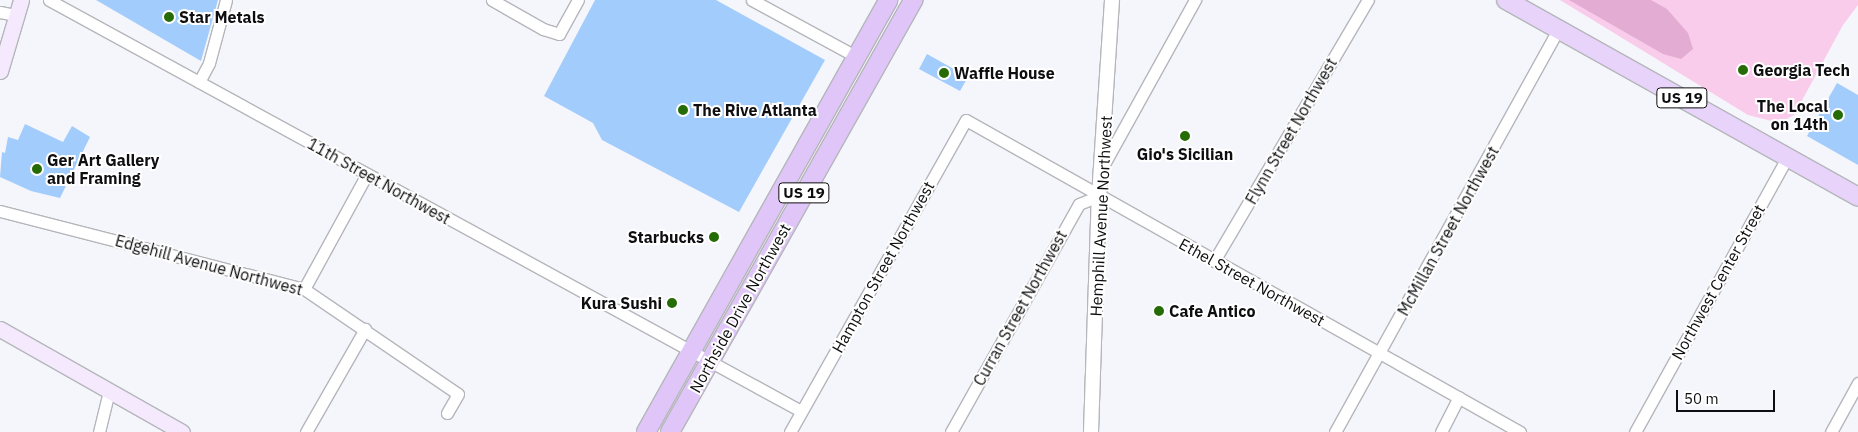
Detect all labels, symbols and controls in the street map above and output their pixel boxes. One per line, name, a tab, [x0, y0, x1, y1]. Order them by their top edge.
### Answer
place label: Star Metals	[179, 7, 265, 27]
marker: Star Metals	[163, 11, 175, 23]
street label: Flynn Street Northwest	[1241, 54, 1341, 208]
place label: Georgia Tech	[1753, 60, 1850, 80]
place label: Waffle House	[954, 63, 1055, 83]
marker: Georgia Tech	[1737, 64, 1749, 76]
marker: Waffle House	[938, 67, 950, 79]
road number: US 19	[1656, 86, 1708, 110]
place label: The Local on 14th	[1757, 96, 1828, 134]
place label: The Rive Atlanta	[693, 100, 817, 120]
marker: The Rive Atlanta	[677, 104, 689, 116]
marker: The Local on 14th	[1832, 109, 1844, 121]
street label: Hemphill Avenue Northwest	[1086, 115, 1116, 317]
marker: Gio's Sicilian	[1179, 130, 1191, 142]
street label: 11th Street Northwest	[304, 134, 454, 228]
street label: McMillan Street Northwest	[1393, 143, 1503, 319]
place label: Gio's Sicilian	[1137, 144, 1233, 164]
place label: Ger Art Gallery and Framing	[47, 150, 159, 188]
marker: Ger Art Gallery and Framing	[31, 163, 43, 175]
street label: Hampton Street Northwest	[828, 178, 938, 356]
road number: US 19	[778, 180, 830, 206]
street label: Northwest Center Street	[1667, 201, 1769, 363]
street label: Northside Drive Northwest	[685, 220, 795, 396]
place label: Starbucks	[628, 227, 704, 247]
street label: Curran Street Northwest	[969, 227, 1071, 389]
street label: Edgehill Avenue Northwest	[113, 231, 305, 299]
marker: Starbucks	[708, 231, 720, 243]
street label: Ethel Street Northwest	[1176, 234, 1328, 330]
place label: Kura Sushi	[581, 293, 662, 313]
marker: Kura Sushi	[666, 297, 678, 309]
place label: Cafe Antico	[1169, 301, 1255, 321]
marker: Cafe Antico	[1153, 305, 1165, 317]
scale bar	[1678, 380, 1777, 412]
text: 50 m	[1684, 389, 1719, 408]

